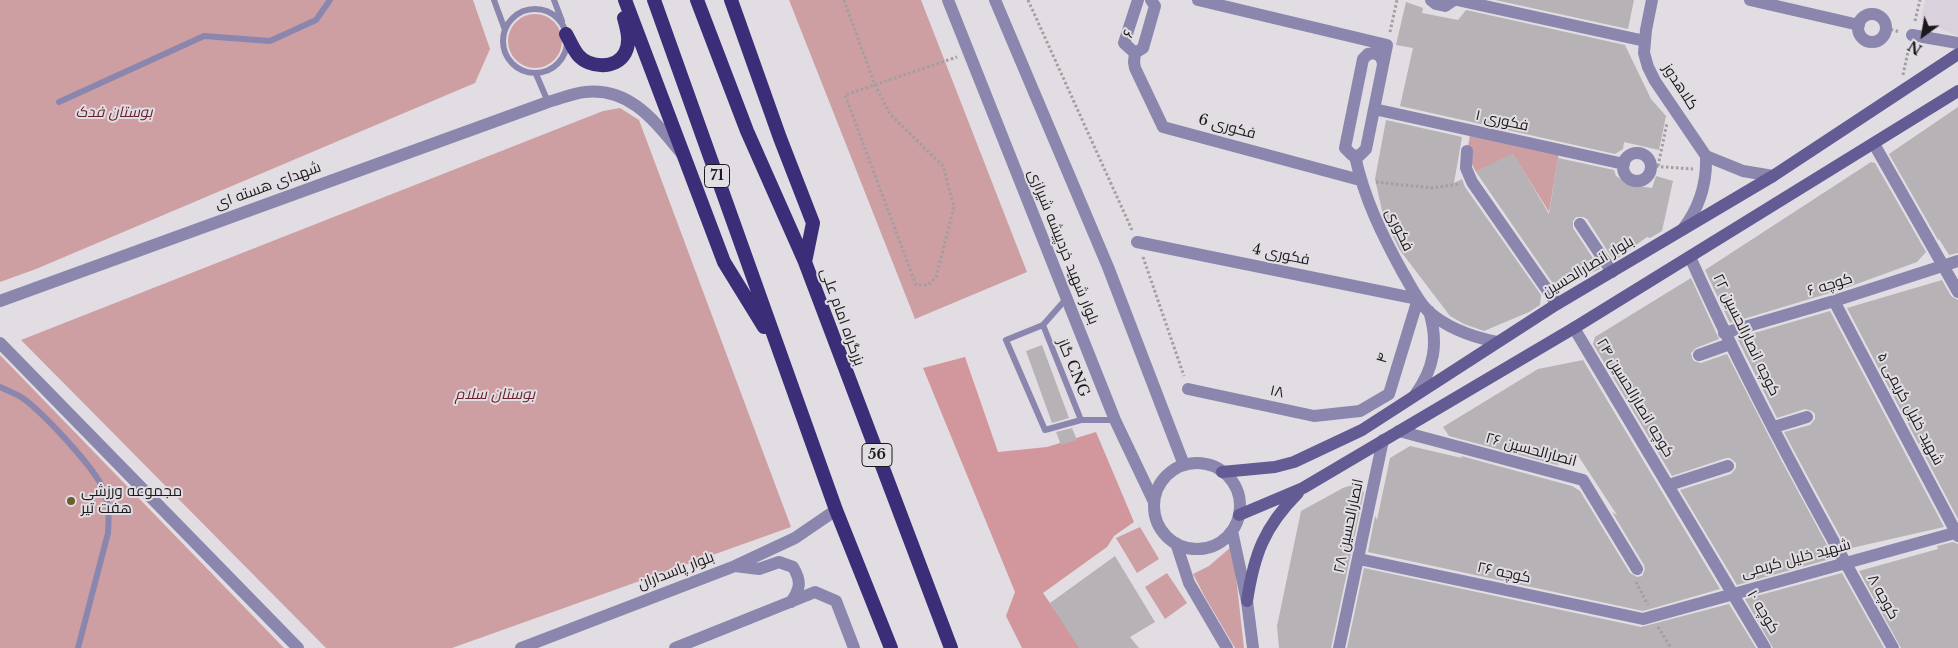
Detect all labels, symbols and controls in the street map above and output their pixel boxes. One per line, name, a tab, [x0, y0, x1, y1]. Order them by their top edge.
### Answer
north arrow	[1898, 10, 1948, 60]
street label: ۶	[1119, 27, 1139, 41]
text: N	[1905, 37, 1925, 59]
street label: کلاهدوز	[1658, 60, 1702, 114]
park label: بوستان فدک	[76, 104, 152, 122]
street label: فکوری ۱	[1474, 107, 1530, 135]
street label: فکوری 6	[1196, 111, 1258, 143]
street label: شهدای هسته ای	[212, 158, 324, 214]
road number: 71	[704, 165, 730, 188]
street label: بلوار شهید خردپیشه شیرازی	[1024, 167, 1102, 327]
street label: فکوری	[1381, 206, 1417, 254]
street label: بلوار انصارالحسین	[1539, 233, 1637, 301]
street label: فکوری 4	[1251, 241, 1311, 269]
street label: بزرگراه امام علی	[816, 266, 868, 368]
street label: کوچه ۶	[1805, 270, 1855, 300]
street label: کوچه انصارالحسین ۲۲	[1709, 271, 1783, 399]
street label: کوچه انصارالحسین ۲۴	[1592, 335, 1678, 461]
street label: گاز CNG	[1053, 336, 1093, 400]
street label: شهید خلیل کریمی ۵	[1873, 350, 1947, 468]
street label: ۴	[1373, 351, 1393, 365]
street label: ۱۸	[1268, 382, 1286, 402]
park label: بوستان سلام	[455, 386, 535, 404]
street label: انصارالحسین ۲۶	[1483, 429, 1579, 471]
road number: 56	[862, 444, 892, 466]
street label: انصارالحسین ۲۸	[1330, 477, 1368, 575]
place label: مجموعه ورزشی هفت تیر	[81, 483, 182, 518]
marker: مجموعه ورزشی هفت تیر	[65, 495, 77, 507]
street label: شهید خلیل کریمی	[1739, 536, 1853, 582]
street label: بلوار پاسداران	[635, 548, 717, 594]
street label: کوچه ۲۶	[1476, 559, 1532, 587]
street label: کوچه ۸	[1863, 571, 1903, 623]
street label: کوچه ۱۰	[1743, 587, 1783, 637]

